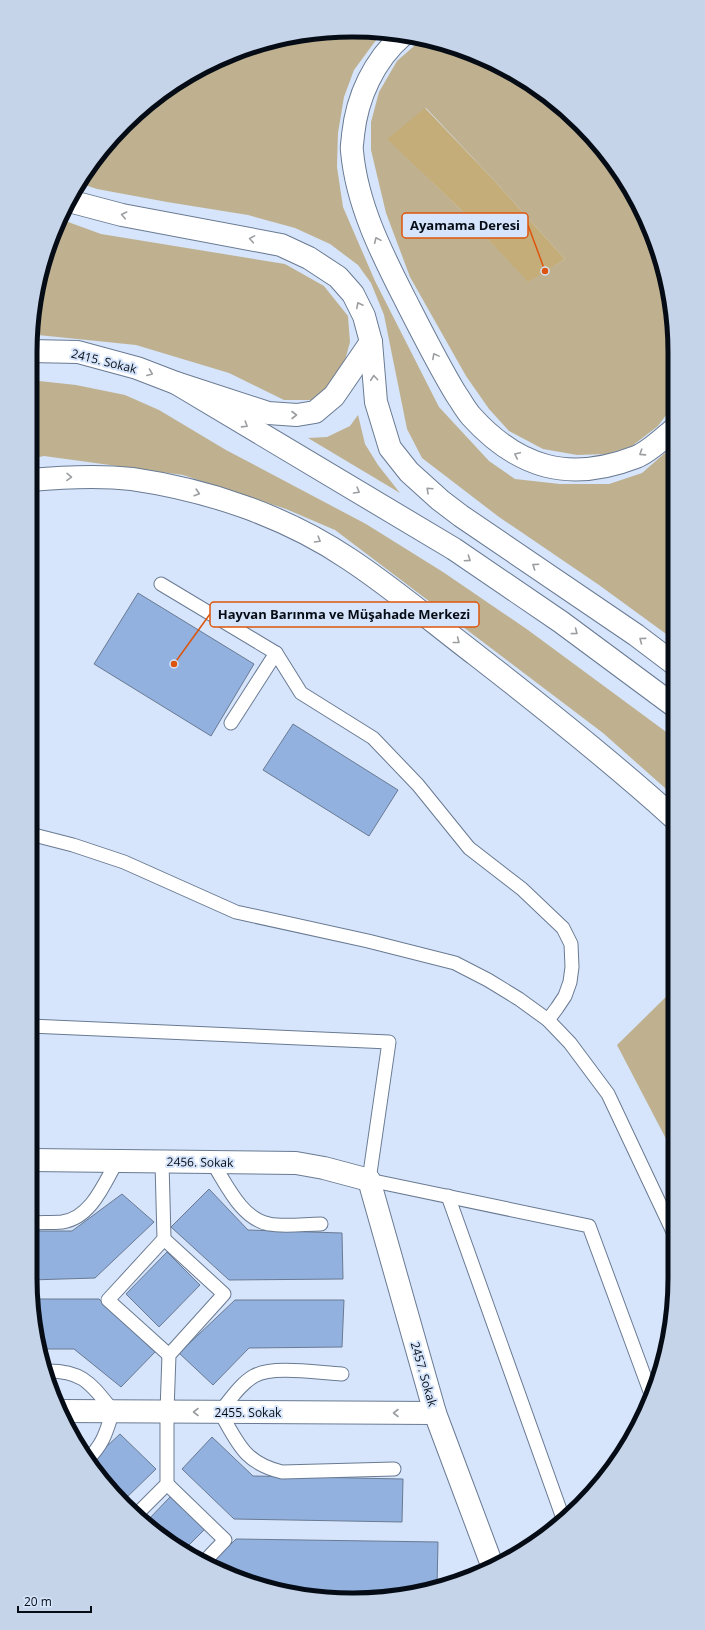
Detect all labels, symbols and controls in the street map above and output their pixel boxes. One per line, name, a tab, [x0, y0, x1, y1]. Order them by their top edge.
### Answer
one-way arrow	[121, 211, 127, 219]
callout: Ayamama Deresi	[402, 213, 528, 238]
text: Ayamama Deresi	[410, 216, 520, 234]
one-way arrow	[249, 236, 255, 244]
one-way arrow	[374, 237, 382, 245]
one-way arrow	[356, 302, 363, 309]
street label: 2415. Sokak	[70, 345, 139, 377]
one-way arrow	[432, 353, 440, 361]
one-way arrow	[147, 368, 154, 376]
one-way arrow	[370, 375, 379, 381]
one-way arrow	[291, 411, 297, 419]
one-way arrow	[241, 420, 248, 427]
one-way arrow	[639, 448, 646, 455]
one-way arrow	[514, 451, 521, 459]
one-way arrow	[66, 473, 72, 481]
one-way arrow	[353, 486, 360, 493]
one-way arrow	[194, 488, 201, 497]
one-way arrow	[427, 488, 434, 495]
one-way arrow	[314, 536, 321, 543]
one-way arrow	[464, 554, 471, 562]
one-way arrow	[532, 564, 539, 571]
callout: Hayvan Barınma ve Müşahade Merkezi	[210, 602, 479, 627]
text: Hayvan Barınma ve Müşahade Merkezi	[218, 605, 470, 623]
one-way arrow	[571, 628, 578, 635]
one-way arrow	[453, 636, 460, 643]
one-way arrow	[639, 637, 646, 644]
street label: 2456. Sokak	[166, 1153, 234, 1171]
street label: 2457. Sokak	[407, 1340, 442, 1409]
street label: 2455. Sokak	[215, 1404, 282, 1421]
one-way arrow	[193, 1407, 199, 1416]
one-way arrow	[393, 1409, 399, 1417]
scale bar	[18, 1588, 91, 1614]
text: 20 m	[24, 1593, 52, 1610]

